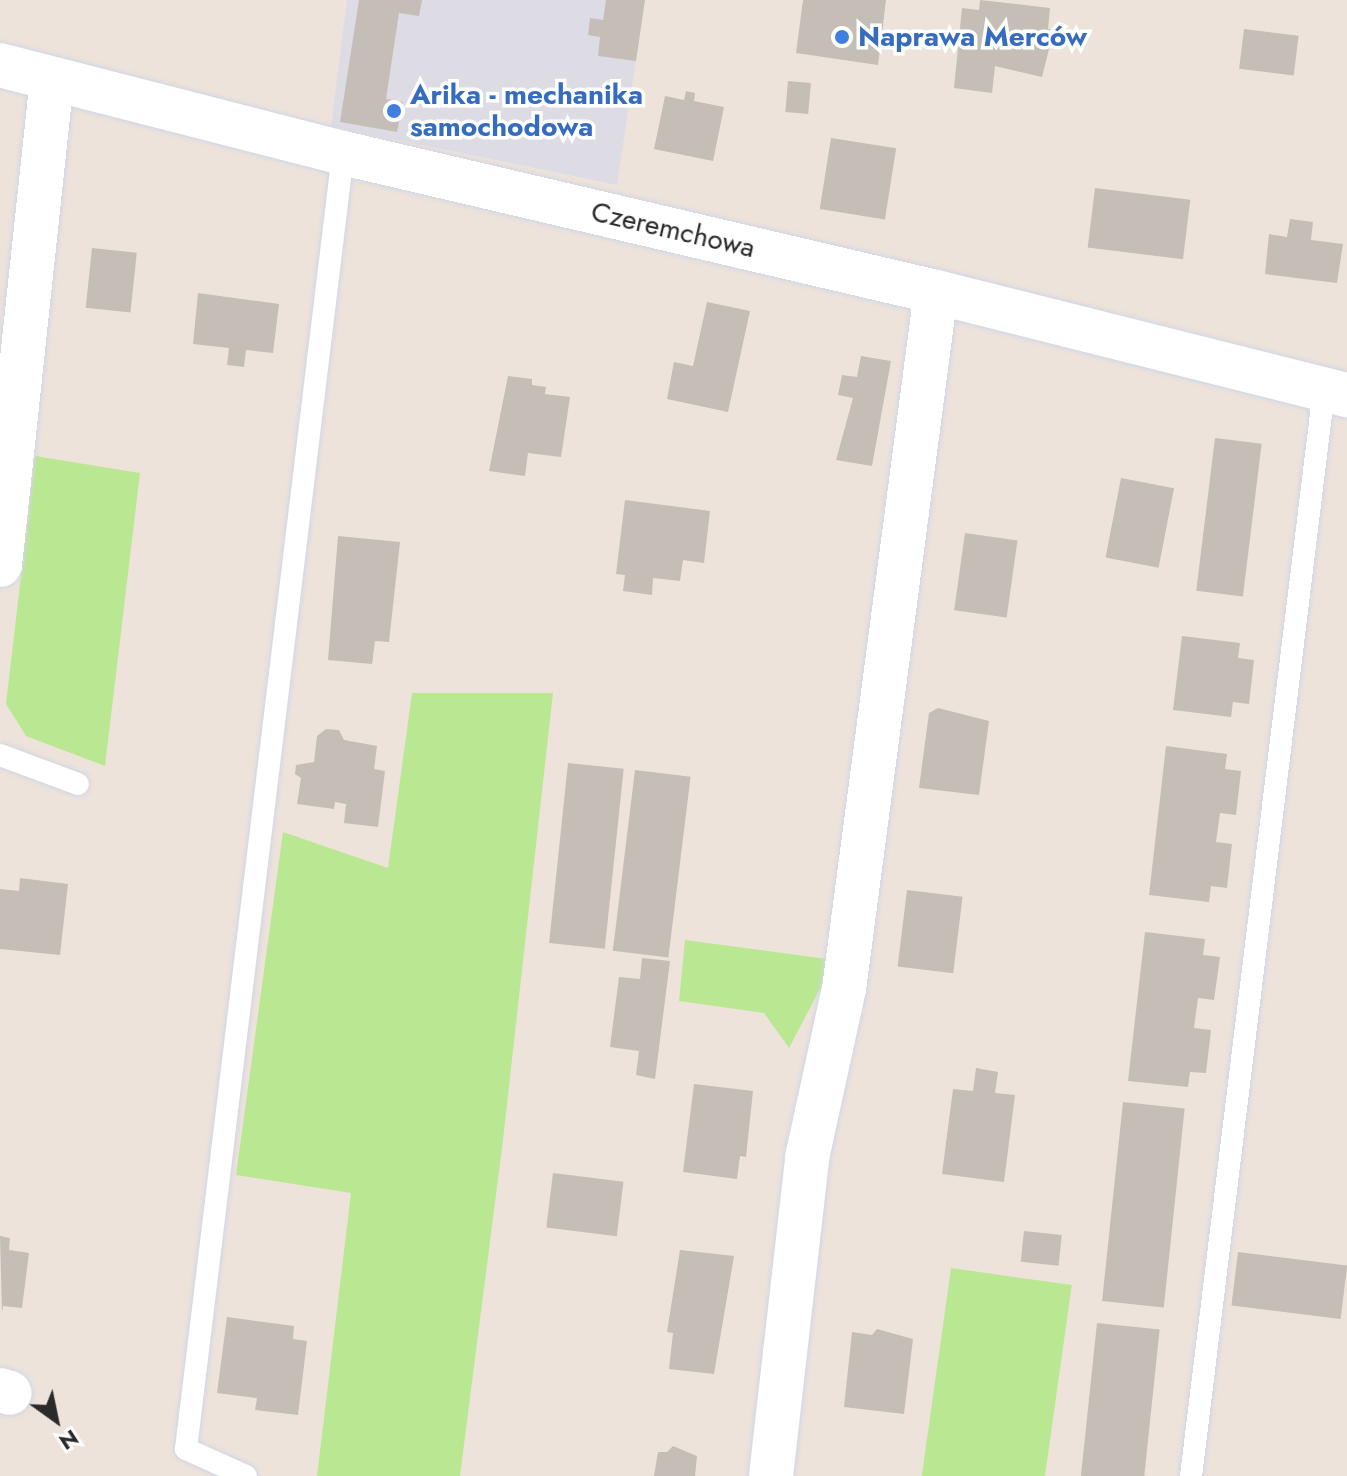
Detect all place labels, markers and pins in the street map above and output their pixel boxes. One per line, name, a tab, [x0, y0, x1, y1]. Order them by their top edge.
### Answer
place label: Naprawa Merców	[858, 20, 1087, 54]
marker: Naprawa Merców	[833, 28, 851, 46]
place label: Arika - mechanika samochodowa	[410, 78, 643, 144]
marker: Arika - mechanika samochodowa	[385, 102, 403, 120]

